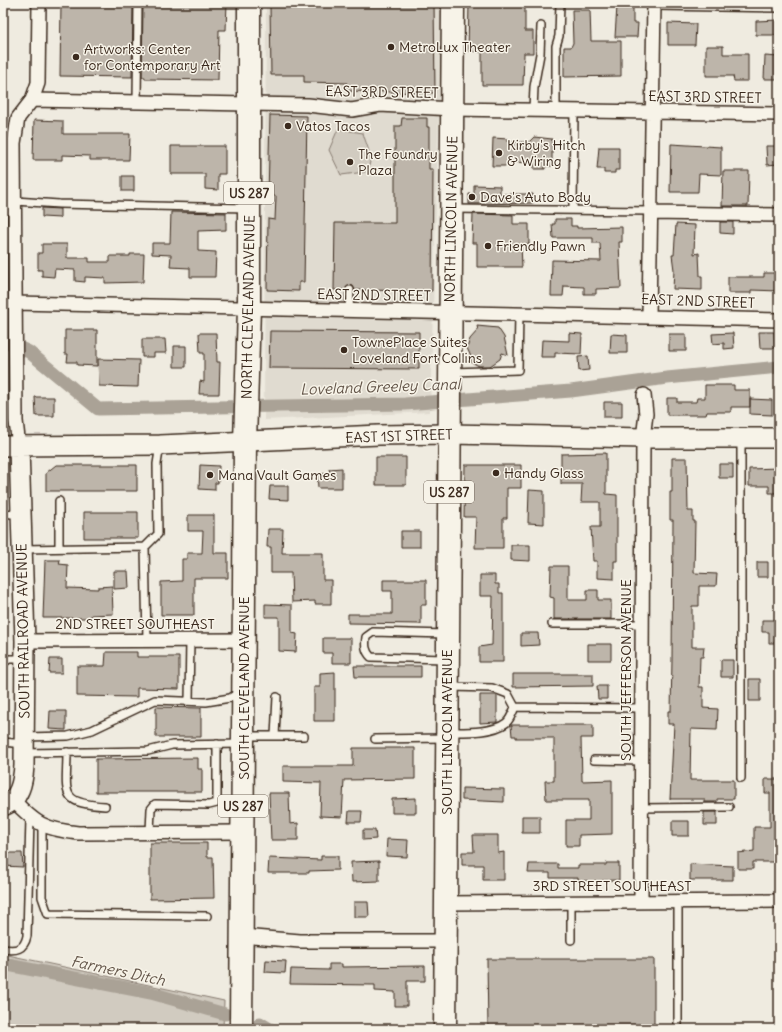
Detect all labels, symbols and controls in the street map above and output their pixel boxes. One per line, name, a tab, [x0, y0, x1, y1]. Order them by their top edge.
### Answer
place label: MetroLux Theater	[399, 38, 511, 56]
place label: Artworks: Center for Contemporary Art	[84, 40, 221, 74]
marker: MetroLux Theater	[386, 42, 396, 52]
marker: Artworks: Center for Contemporary Art	[71, 52, 81, 62]
street label: EAST 3RD STREET	[325, 82, 439, 102]
street label: EAST 3RD STREET	[648, 87, 762, 107]
place label: Vatos Tacos	[296, 117, 370, 135]
marker: Vatos Tacos	[283, 121, 293, 131]
street label: NORTH LINCOLN AVENUE	[441, 136, 461, 302]
place label: Kirby's Hitch & Wiring	[507, 136, 586, 170]
place label: The Foundry Plaza	[358, 145, 438, 179]
marker: Kirby's Hitch & Wiring	[494, 148, 504, 158]
marker: The Foundry Plaza	[345, 157, 355, 167]
road number: US 287	[224, 182, 274, 204]
place label: Dave's Auto Body	[480, 188, 591, 206]
marker: Dave's Auto Body	[467, 192, 477, 202]
street label: NORTH CLEVELAND AVENUE	[237, 215, 259, 399]
place label: Friendly Pawn	[496, 237, 586, 255]
marker: Friendly Pawn	[483, 241, 493, 251]
street label: EAST 2ND STREET	[317, 285, 431, 305]
street label: EAST 2ND STREET	[641, 290, 755, 312]
place label: TownePlace Suites Loveland Fort Collins	[352, 333, 482, 367]
marker: TownePlace Suites Loveland Fort Collins	[339, 345, 349, 355]
water label: Loveland Greeley Canal	[300, 374, 463, 399]
street label: EAST 1ST STREET	[345, 425, 453, 447]
place label: Handy Glass	[504, 464, 584, 482]
place label: Mana Vault Games	[218, 466, 336, 484]
marker: Handy Glass	[491, 468, 501, 478]
marker: Mana Vault Games	[205, 470, 215, 480]
road number: US 287	[424, 481, 474, 503]
street label: SOUTH RAILROAD AVENUE	[12, 543, 34, 719]
street label: SOUTH JEFFERSON AVENUE	[617, 579, 635, 761]
street label: SOUTH CLEVELAND AVENUE	[235, 596, 253, 780]
street label: 2ND STREET SOUTHEAST	[55, 615, 215, 633]
street label: SOUTH LINCOLN AVENUE	[438, 649, 456, 815]
road number: US 287	[218, 795, 268, 817]
street label: 3RD STREET SOUTHEAST	[532, 877, 692, 895]
water label: Farmers Ditch	[69, 951, 167, 990]

